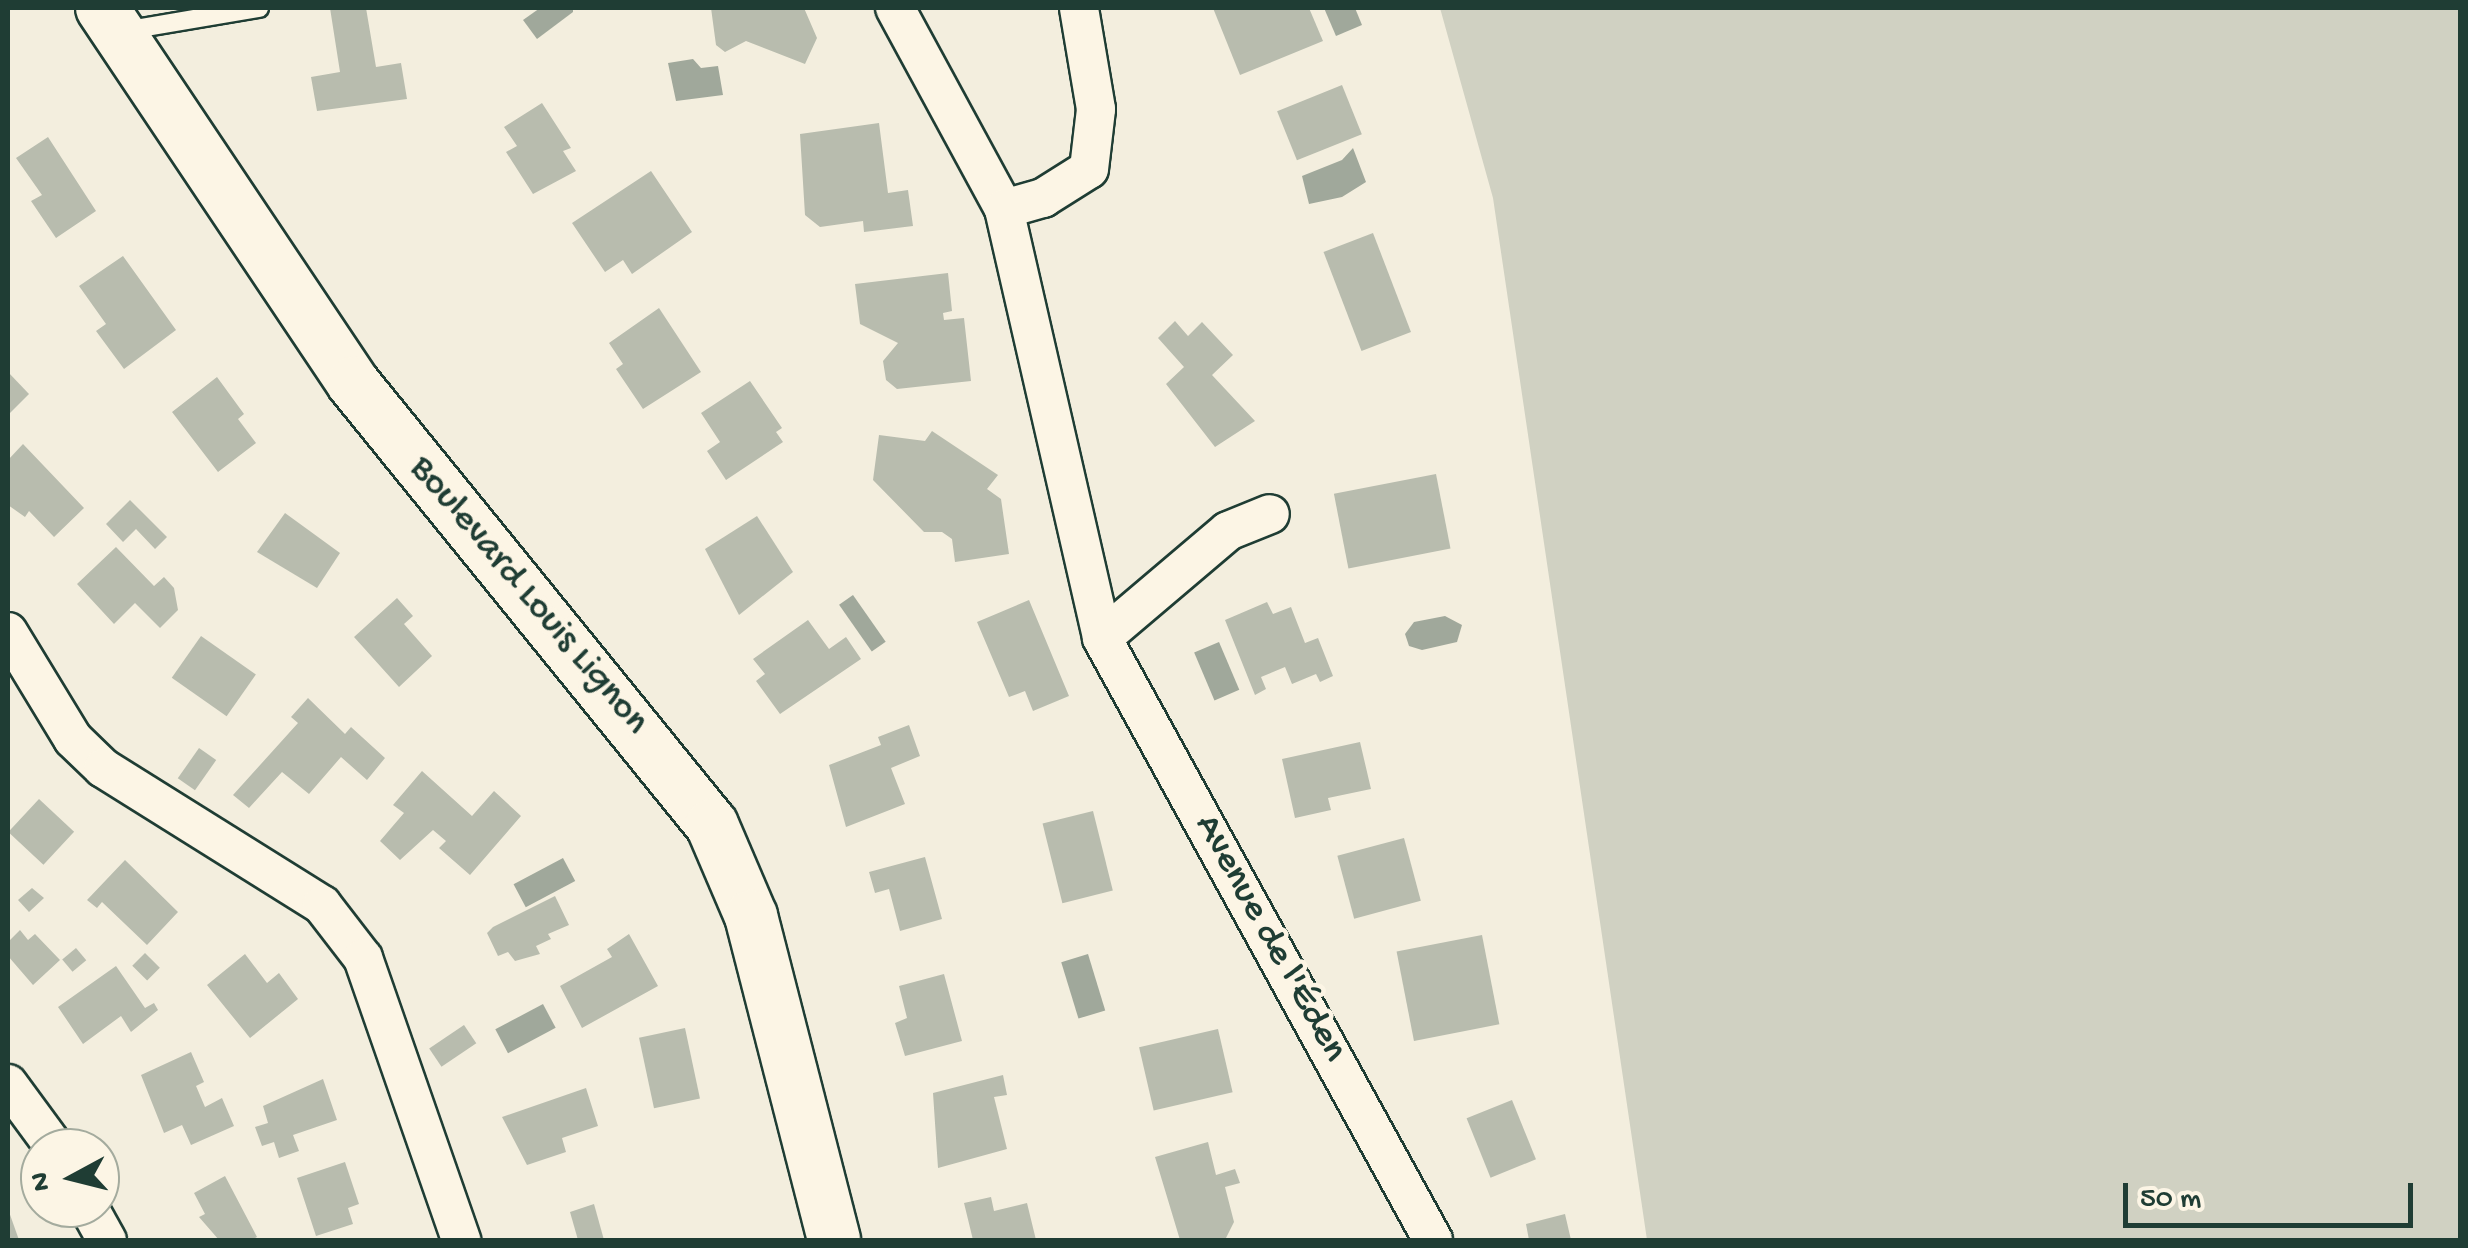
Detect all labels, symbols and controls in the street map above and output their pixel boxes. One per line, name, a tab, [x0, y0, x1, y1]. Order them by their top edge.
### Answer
street label: Boulevard Louis Lignon	[398, 447, 658, 745]
street label: Avenue de l'Éden	[1182, 807, 1356, 1071]
north arrow	[20, 1128, 120, 1228]
scale bar	[2128, 1163, 2418, 1225]
text: N	[24, 1170, 59, 1193]
text: 50 m	[2140, 1183, 2201, 1218]

